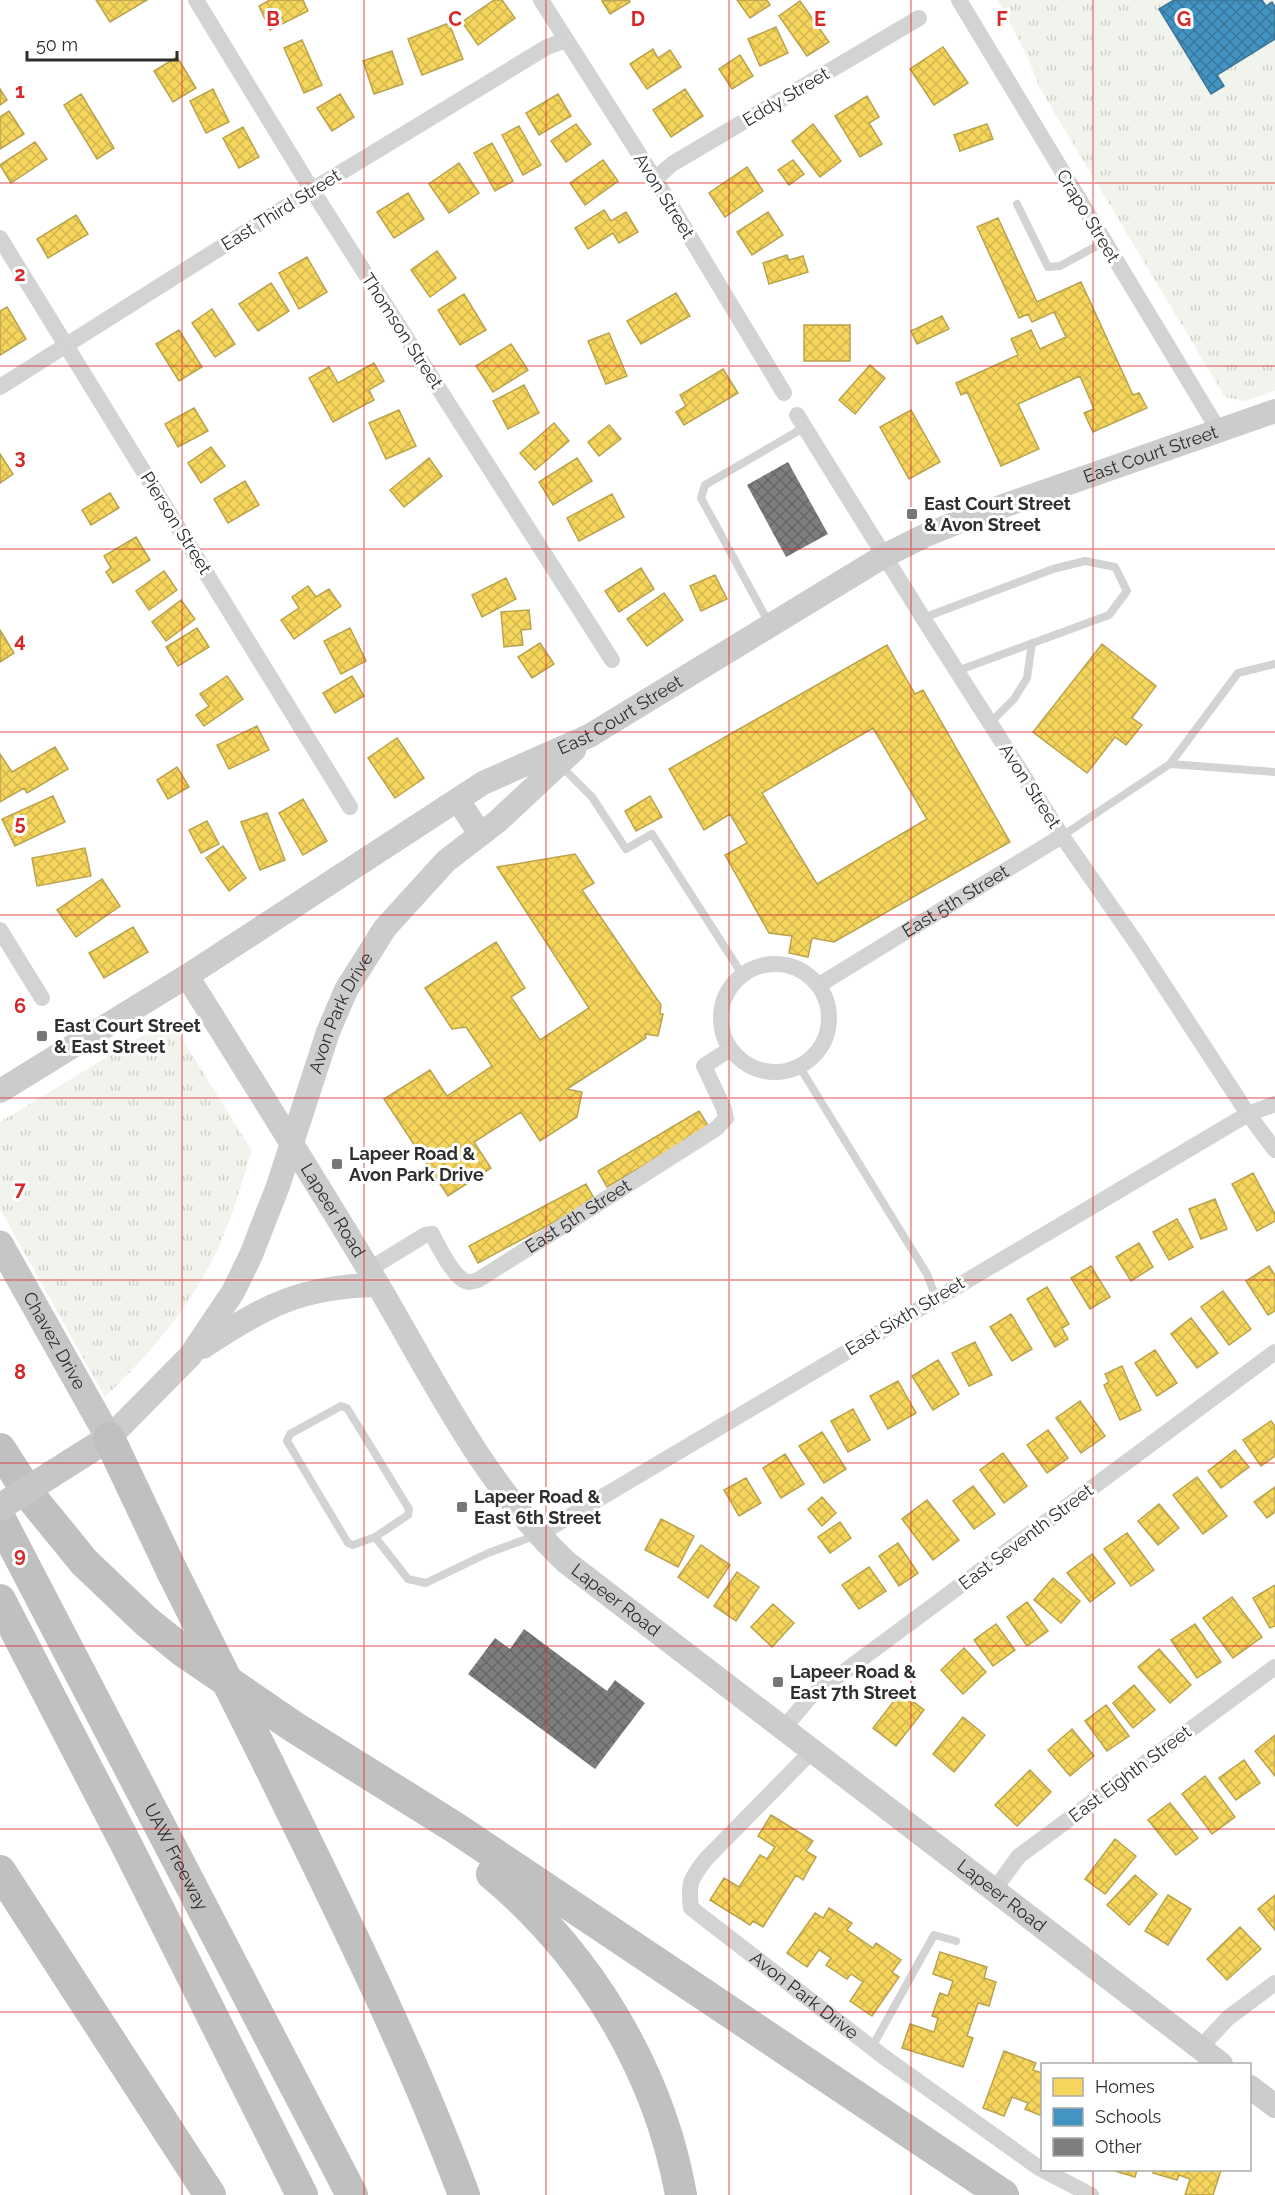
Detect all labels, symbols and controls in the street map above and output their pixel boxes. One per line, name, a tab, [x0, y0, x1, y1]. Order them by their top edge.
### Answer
text: B	[266, 7, 280, 31]
text: C	[448, 7, 462, 31]
text: D	[631, 7, 645, 31]
text: E	[814, 7, 826, 31]
text: F	[996, 7, 1008, 31]
text: G	[1177, 7, 1191, 31]
scale bar	[27, 24, 177, 62]
text: 50 m	[36, 34, 78, 55]
street label: Eddy Street	[739, 63, 833, 131]
text: 1	[15, 79, 25, 103]
street label: Avon Street	[630, 149, 699, 242]
street label: East Third Street	[217, 164, 344, 255]
street label: Crapo Street	[1052, 165, 1124, 266]
text: 2	[14, 262, 26, 286]
street label: Thomson Street	[357, 269, 447, 392]
street label: East Court Street	[1081, 421, 1220, 487]
text: 3	[14, 445, 26, 469]
street label: Pierson Street	[137, 468, 216, 578]
place label: East Court Street & Avon Street	[924, 493, 1071, 535]
marker: East Court Street & Avon Street	[905, 507, 919, 521]
text: 4	[14, 628, 26, 652]
street label: East Court Street	[554, 671, 686, 759]
street label: Avon Street	[995, 740, 1066, 832]
text: 5	[14, 811, 26, 835]
street label: East 5th Street	[898, 860, 1012, 941]
street label: Avon Park Drive	[304, 948, 377, 1076]
text: 6	[14, 994, 26, 1018]
place label: East Court Street & East Street	[54, 1015, 201, 1057]
marker: East Court Street & East Street	[35, 1029, 49, 1043]
place label: Lapeer Road & Avon Park Drive	[349, 1143, 484, 1185]
marker: Lapeer Road & Avon Park Drive	[330, 1157, 344, 1171]
street label: Lapeer Road	[297, 1159, 370, 1261]
street label: East 5th Street	[521, 1175, 634, 1257]
text: 7	[14, 1177, 26, 1201]
street label: East Sixth Street	[841, 1272, 968, 1359]
street label: Chavez Drive	[19, 1288, 91, 1393]
text: 8	[14, 1360, 26, 1384]
street label: East Seventh Street	[954, 1479, 1097, 1594]
place label: Lapeer Road & East 6th Street	[474, 1486, 601, 1528]
marker: Lapeer Road & East 6th Street	[455, 1500, 469, 1514]
text: 9	[14, 1543, 26, 1567]
street label: Lapeer Road	[568, 1559, 665, 1640]
place label: Lapeer Road & East 7th Street	[790, 1661, 917, 1703]
marker: Lapeer Road & East 7th Street	[771, 1675, 785, 1689]
street label: East Eighth Street	[1064, 1721, 1195, 1826]
street label: UAW Freeway	[140, 1800, 213, 1914]
street label: Lapeer Road	[953, 1855, 1050, 1936]
street label: Avon Park Drive	[746, 1947, 863, 2044]
legend	[1041, 2063, 1251, 2171]
text: Homes	[1095, 2076, 1155, 2097]
text: Schools	[1095, 2106, 1162, 2127]
text: Other	[1095, 2136, 1143, 2157]

